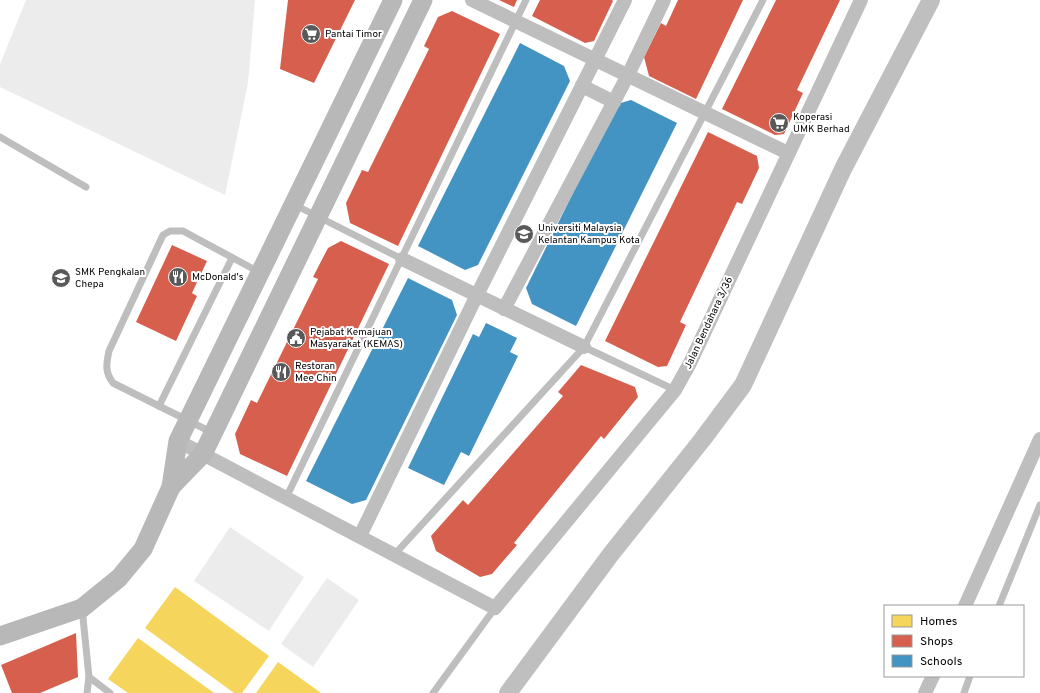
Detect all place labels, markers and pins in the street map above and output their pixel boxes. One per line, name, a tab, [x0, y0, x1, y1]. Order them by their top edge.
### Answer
supermarket icon: Pantai Timor	[300, 23, 322, 45]
place label: Pantai Timor	[325, 28, 382, 41]
place label: Koperasi UMK Berhad	[793, 111, 850, 136]
supermarket icon: Koperasi UMK Berhad	[768, 112, 790, 134]
place label: Universiti Malaysia Kelantan Kampus Kota	[538, 222, 640, 247]
school or university icon: Universiti Malaysia Kelantan Kampus Kota	[513, 223, 535, 245]
place label: SMK Pengkalan Chepa	[75, 266, 145, 291]
restaurant icon: McDonald's	[167, 266, 189, 288]
school or university icon: SMK Pengkalan Chepa	[50, 267, 72, 289]
place label: McDonald's	[192, 271, 244, 284]
place label: Pejabat Kemajuan Masyarakat (KEMAS)	[310, 326, 403, 351]
public building icon: Pejabat Kemajuan Masyarakat (KEMAS)	[285, 327, 307, 349]
place label: Restoran Mee Chin	[295, 360, 337, 385]
restaurant icon: Restoran Mee Chin	[270, 361, 292, 383]

